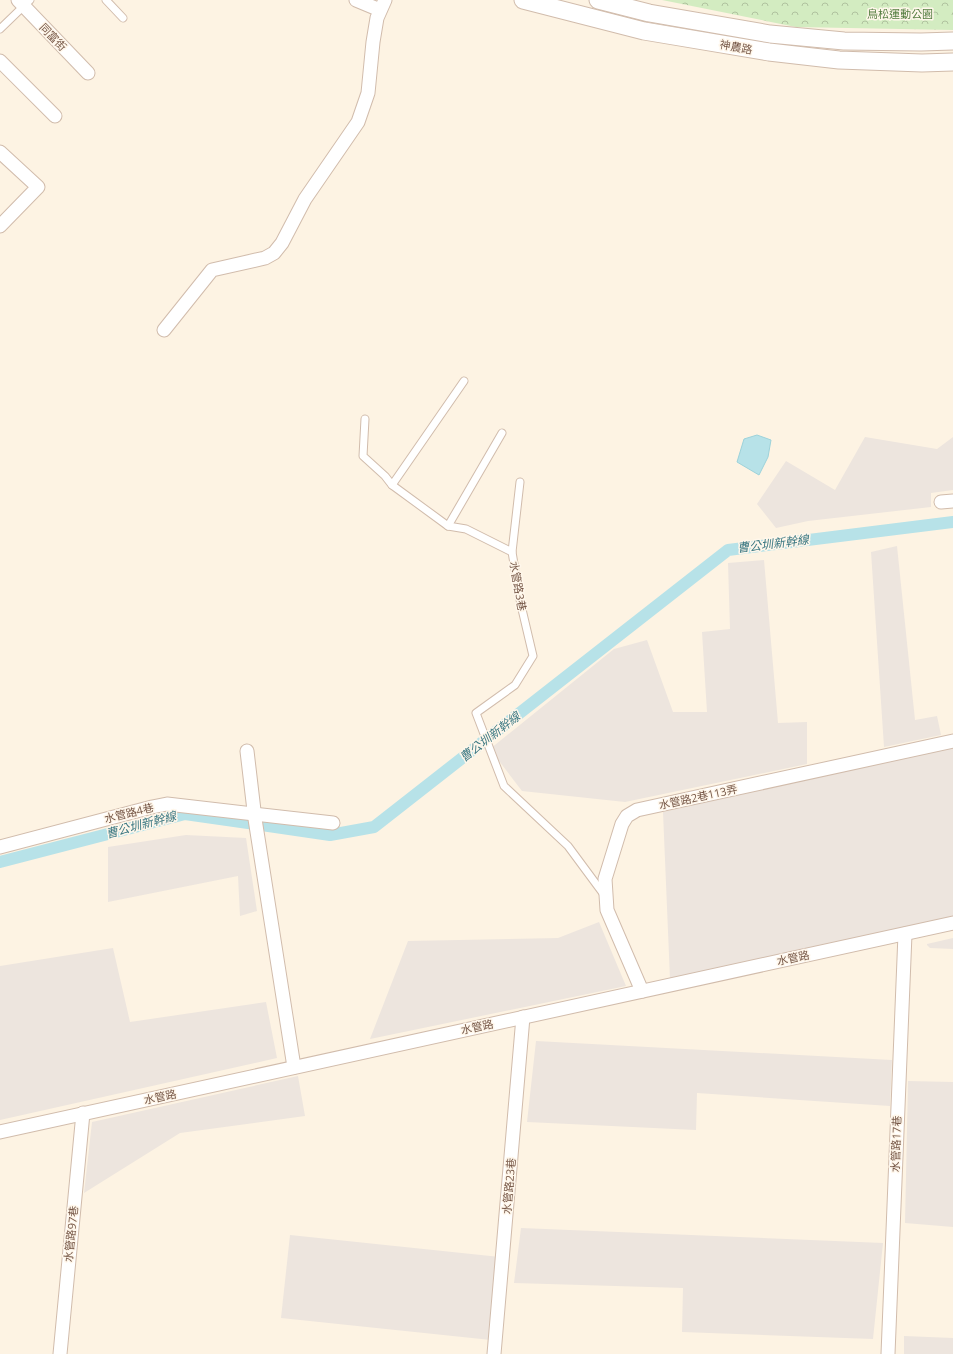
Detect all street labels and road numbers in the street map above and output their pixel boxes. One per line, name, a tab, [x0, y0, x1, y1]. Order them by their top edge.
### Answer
street label: 同富街	[37, 20, 70, 54]
street label: 神農路	[719, 36, 754, 57]
street label: 水管路3巷	[507, 560, 530, 612]
street label: 水管路2巷113弄	[657, 781, 739, 812]
street label: 水管路4巷	[103, 799, 155, 826]
street label: 水管路	[775, 947, 811, 968]
street label: 水管路	[459, 1016, 495, 1037]
street label: 水管路	[142, 1086, 178, 1107]
street label: 水管路17巷	[887, 1115, 904, 1173]
street label: 水管路23巷	[499, 1157, 518, 1215]
street label: 水管路97巷	[60, 1205, 81, 1263]

